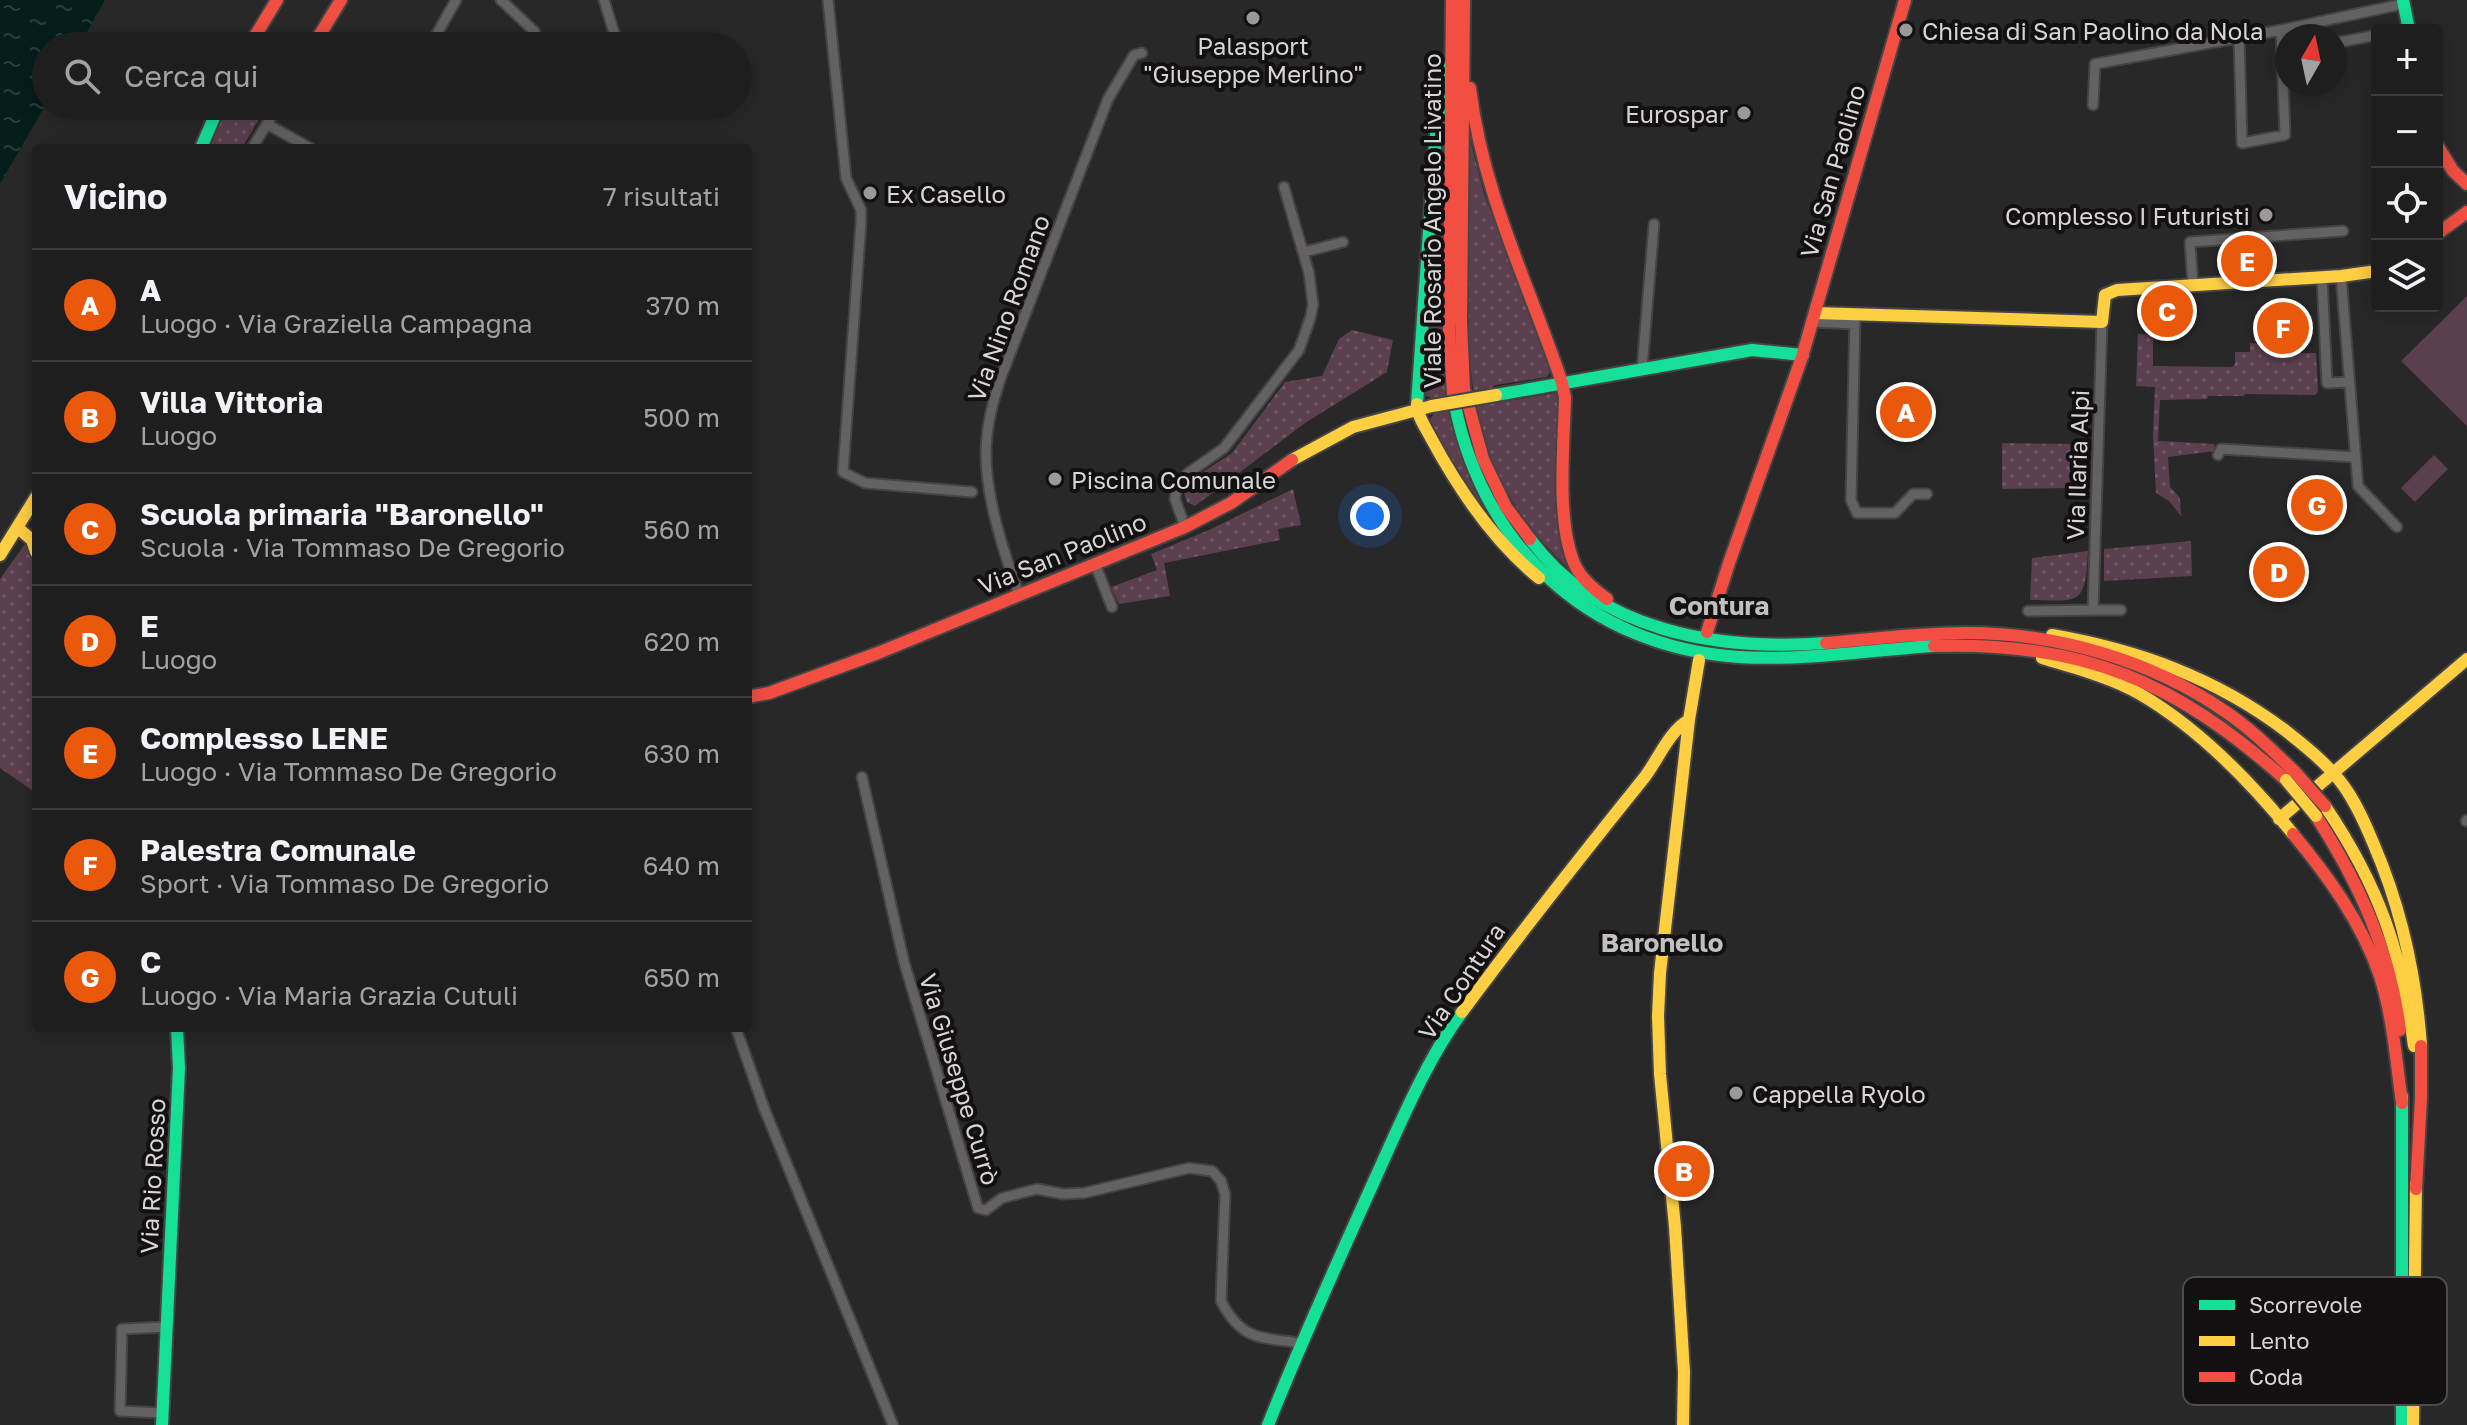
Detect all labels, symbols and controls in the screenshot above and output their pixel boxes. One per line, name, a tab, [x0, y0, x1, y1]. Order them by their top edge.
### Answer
marker: Palasport "Giuseppe Merlino"	[1244, 9, 1262, 27]
place label: Chiesa di San Paolino da Nola	[1922, 16, 2264, 45]
marker: Chiesa di San Paolino da Nola	[1897, 21, 1915, 39]
north arrow	[2275, 24, 2347, 96]
map controls	[2371, 24, 2443, 312]
button: +	[2371, 24, 2443, 96]
place label: Palasport "Giuseppe Merlino"	[1143, 31, 1363, 88]
search box	[32, 32, 752, 120]
street label: Viale Rosario Angelo Livatino	[1417, 53, 1446, 389]
icon: search	[60, 54, 104, 98]
text: Cerca qui	[124, 58, 259, 94]
street label: Via San Paolino	[1793, 81, 1871, 261]
button: −	[2371, 96, 2443, 168]
place label: Eurospar	[1625, 99, 1728, 128]
marker: Eurospar	[1735, 104, 1753, 122]
button: locate	[2371, 168, 2443, 240]
text: Vicino	[64, 176, 167, 216]
place label: Ex Casello	[886, 179, 1006, 208]
text: 7 risultati	[603, 181, 720, 212]
marker: Ex Casello	[861, 184, 879, 202]
place label: Complesso I Futuristi	[2005, 201, 2250, 230]
marker: Complesso I Futuristi	[2257, 206, 2275, 224]
street label: Via Nino Romano	[961, 211, 1055, 405]
pin: E	[2221, 231, 2273, 291]
button: layers	[2371, 240, 2443, 312]
text: A	[140, 272, 161, 308]
pin: C	[2141, 281, 2193, 341]
text: A	[81, 290, 99, 321]
text: 370 m	[645, 290, 720, 321]
pin: F	[2257, 298, 2309, 358]
text: Luogo · Via Graziella Campagna	[140, 308, 532, 339]
pin: A	[1880, 382, 1932, 442]
text: Villa Vittoria	[140, 384, 323, 420]
street label: Via Ilaria Alpi	[2060, 389, 2094, 541]
text: B	[81, 402, 99, 433]
text: 500 m	[643, 402, 720, 433]
text: Luogo	[140, 420, 217, 451]
place label: Piscina Comunale	[1071, 465, 1276, 494]
marker: Piscina Comunale	[1046, 470, 1064, 488]
pin: G	[2291, 475, 2343, 535]
text: Scuola primaria "Baronello"	[140, 496, 544, 532]
your location	[1350, 496, 1390, 536]
street label: Via San Paolino	[974, 506, 1150, 600]
text: C	[81, 514, 99, 545]
text: 560 m	[644, 514, 720, 545]
text: Scuola · Via Tommaso De Gregorio	[140, 532, 565, 563]
pin: D	[2253, 542, 2305, 602]
district label: Contura	[1669, 590, 1769, 621]
text: E	[140, 608, 159, 644]
text: D	[81, 626, 99, 657]
text: 620 m	[644, 626, 720, 657]
text: Luogo	[140, 644, 217, 675]
text: Complesso LENE	[140, 720, 388, 756]
text: E	[82, 738, 98, 769]
text: 630 m	[643, 738, 720, 769]
text: Luogo · Via Tommaso De Gregorio	[140, 756, 557, 787]
text: Palestra Comunale	[140, 832, 416, 868]
text: F	[82, 850, 98, 881]
text: 640 m	[643, 850, 720, 881]
text: Sport · Via Tommaso De Gregorio	[140, 868, 549, 899]
street label: Via Contura	[1411, 917, 1511, 1045]
district label: Baronello	[1601, 927, 1723, 958]
text: C	[140, 944, 161, 980]
text: G	[80, 962, 100, 993]
text: 650 m	[644, 962, 720, 993]
street label: Via Giuseppe Currò	[914, 970, 1006, 1188]
text: Luogo · Via Maria Grazia Cutuli	[140, 980, 518, 1011]
place label: Cappella Ryolo	[1752, 1079, 1926, 1108]
marker: Cappella Ryolo	[1727, 1084, 1745, 1102]
street label: Via Rio Rosso	[133, 1098, 171, 1254]
pin: B	[1658, 1141, 1710, 1201]
legend	[2183, 1277, 2447, 1405]
text: Scorrevole	[2249, 1291, 2362, 1318]
text: Lento	[2249, 1327, 2309, 1354]
text: Coda	[2249, 1363, 2303, 1390]

